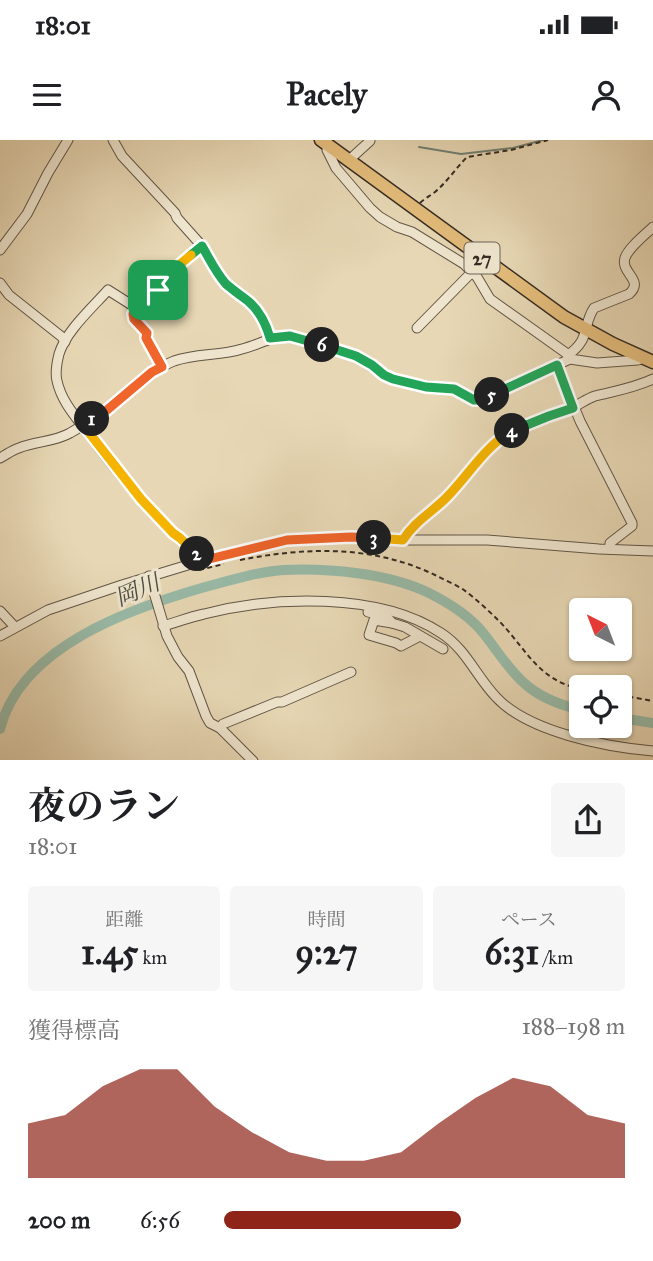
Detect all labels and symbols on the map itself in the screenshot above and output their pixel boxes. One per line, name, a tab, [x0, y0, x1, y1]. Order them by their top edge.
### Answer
road number: 27	[464, 242, 500, 274]
pin	[128, 260, 188, 320]
pin: 6	[304, 328, 340, 362]
pin: 5	[475, 378, 510, 412]
pin: 1	[74, 402, 110, 436]
pin: 4	[494, 414, 530, 448]
pin: 3	[356, 520, 392, 556]
pin: 2	[180, 536, 214, 572]
water label: 岡川	[110, 567, 166, 612]
north arrow	[569, 598, 632, 662]

